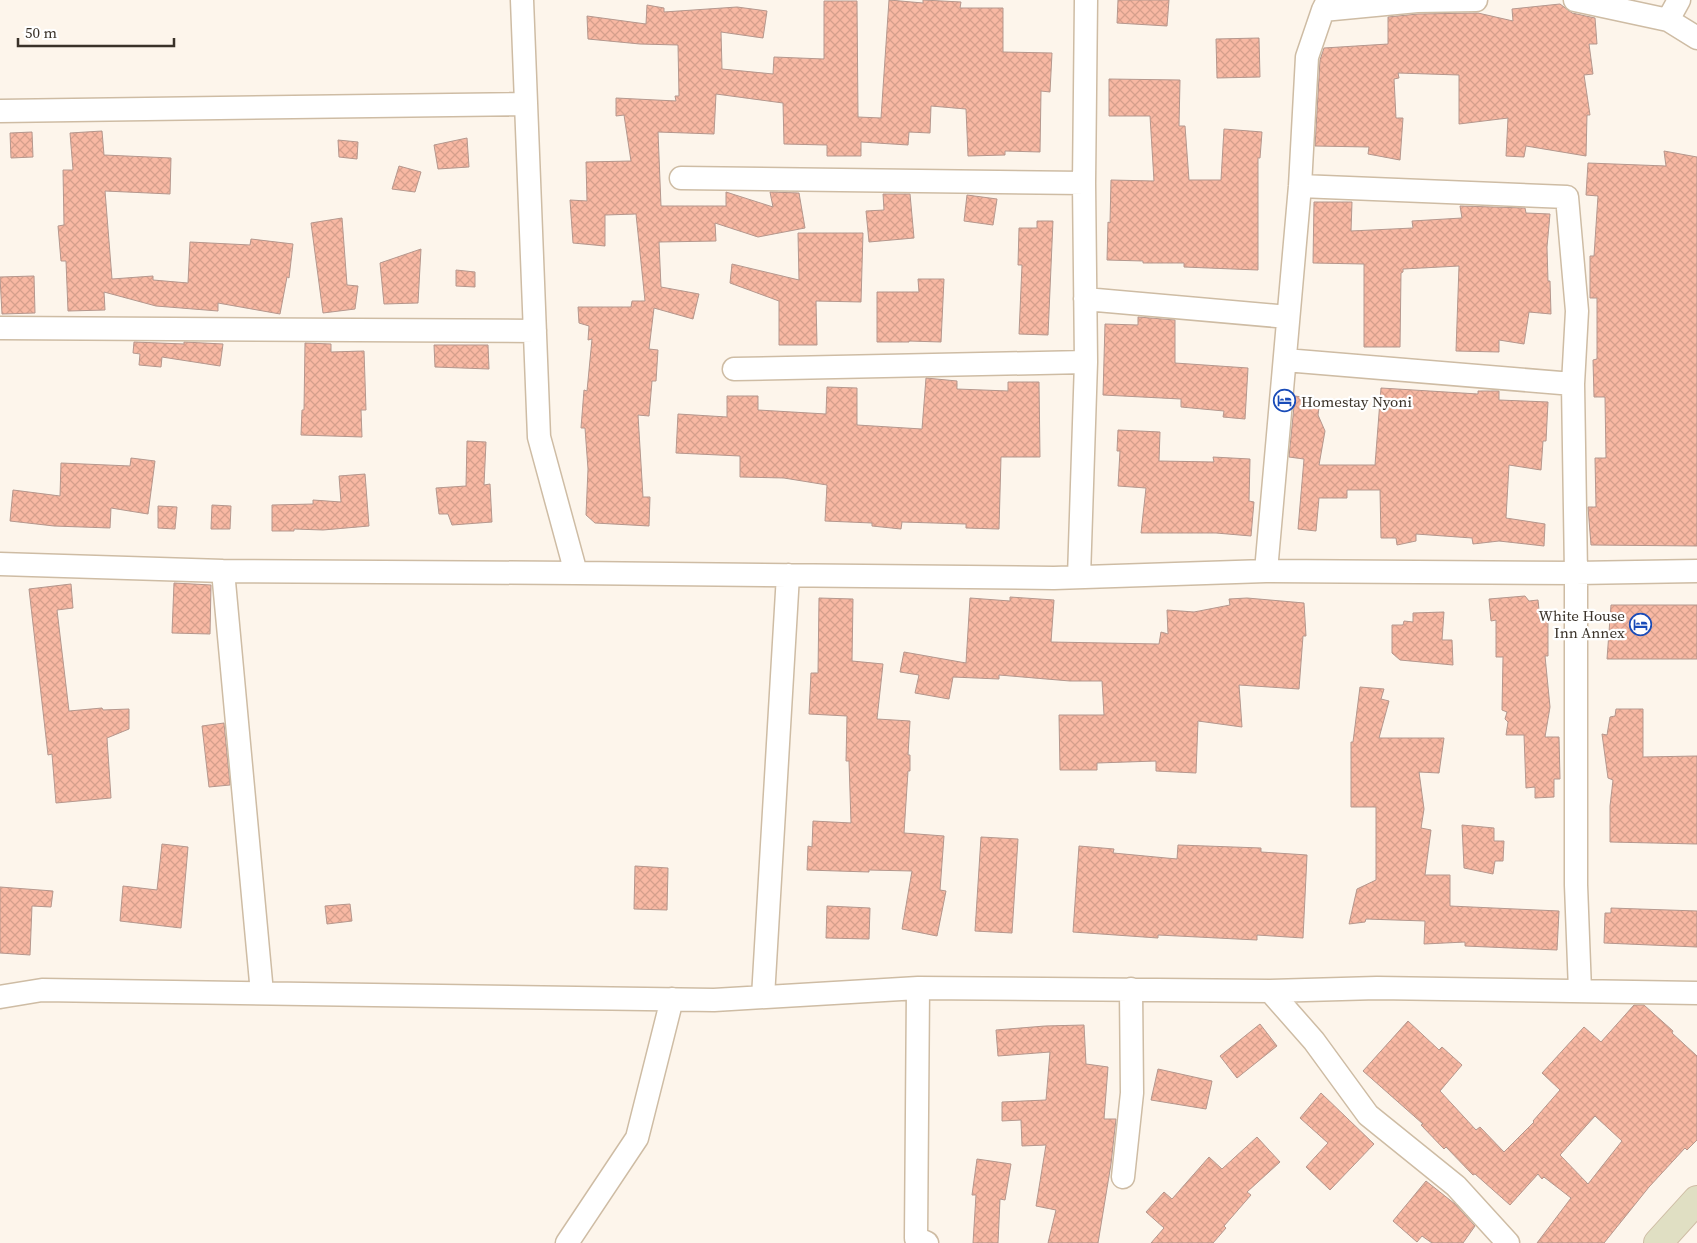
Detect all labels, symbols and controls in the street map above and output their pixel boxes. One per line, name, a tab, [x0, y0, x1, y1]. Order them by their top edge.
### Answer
scale bar	[18, 15, 174, 47]
text: 50 m	[25, 22, 57, 43]
hotel icon: Homestay Nyoni	[1273, 389, 1297, 413]
place label: Homestay Nyoni	[1301, 391, 1412, 412]
place label: White House Inn Annex	[1539, 605, 1625, 643]
hotel icon: White House Inn Annex	[1629, 612, 1653, 636]

